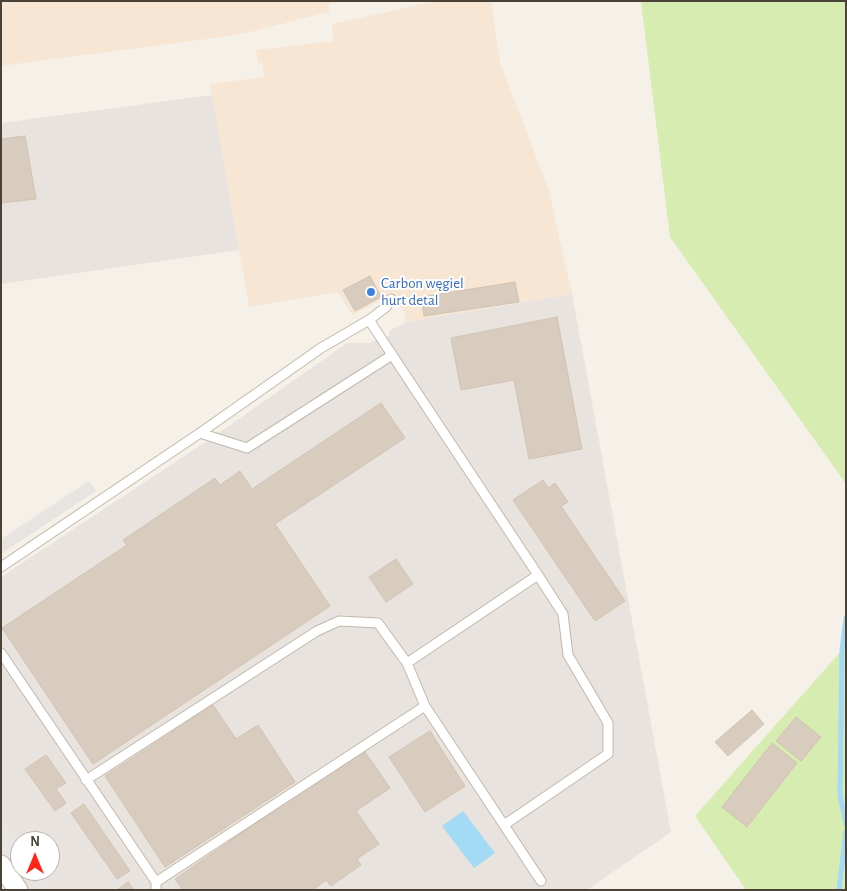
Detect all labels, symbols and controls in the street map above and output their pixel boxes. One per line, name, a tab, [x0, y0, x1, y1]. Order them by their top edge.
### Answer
place label: Carbon węgiel hurt detal	[381, 274, 464, 309]
marker: Carbon węgiel hurt detal	[365, 286, 377, 298]
north arrow	[10, 831, 60, 881]
text: N	[30, 835, 40, 849]

